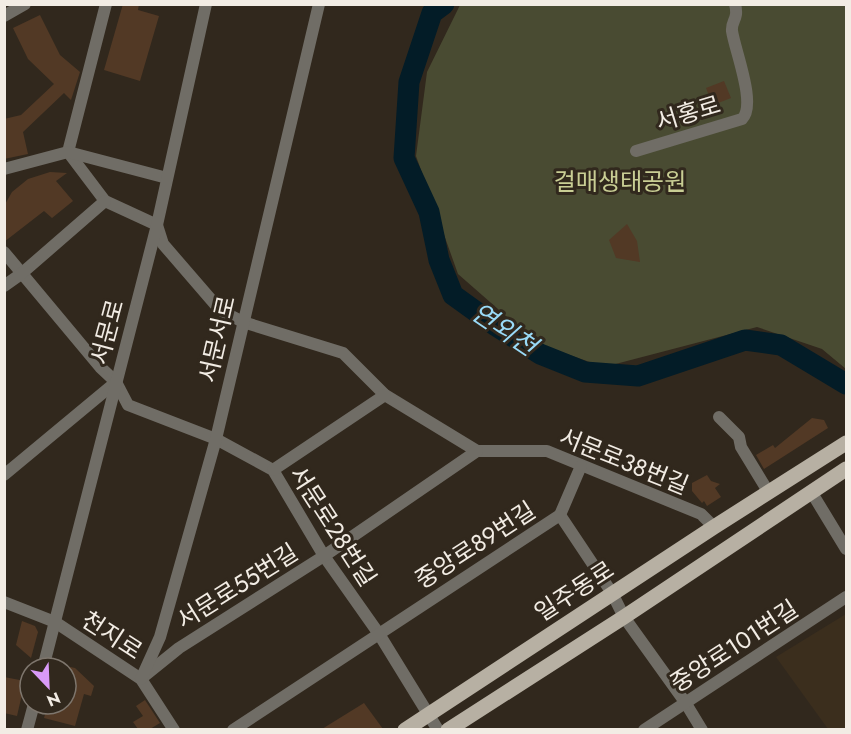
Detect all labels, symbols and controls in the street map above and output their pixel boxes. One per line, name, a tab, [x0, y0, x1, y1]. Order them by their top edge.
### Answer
street label: 서홍로	[651, 87, 725, 139]
park label: 걸매생태공원	[554, 164, 686, 199]
street label: 서문서로	[190, 292, 244, 386]
water label: 연외천	[464, 293, 547, 367]
street label: 서문로	[82, 295, 132, 369]
street label: 서문로38번길	[554, 419, 694, 503]
street label: 서문로28번길	[281, 459, 385, 593]
street label: 중앙로89번길	[408, 493, 542, 597]
street label: 서문로55번길	[169, 535, 305, 637]
street label: 일주동로	[527, 552, 621, 630]
street label: 중앙로101번길	[663, 591, 805, 701]
street label: 천지로	[75, 602, 149, 668]
north arrow	[18, 656, 78, 716]
text: N	[43, 686, 64, 712]

